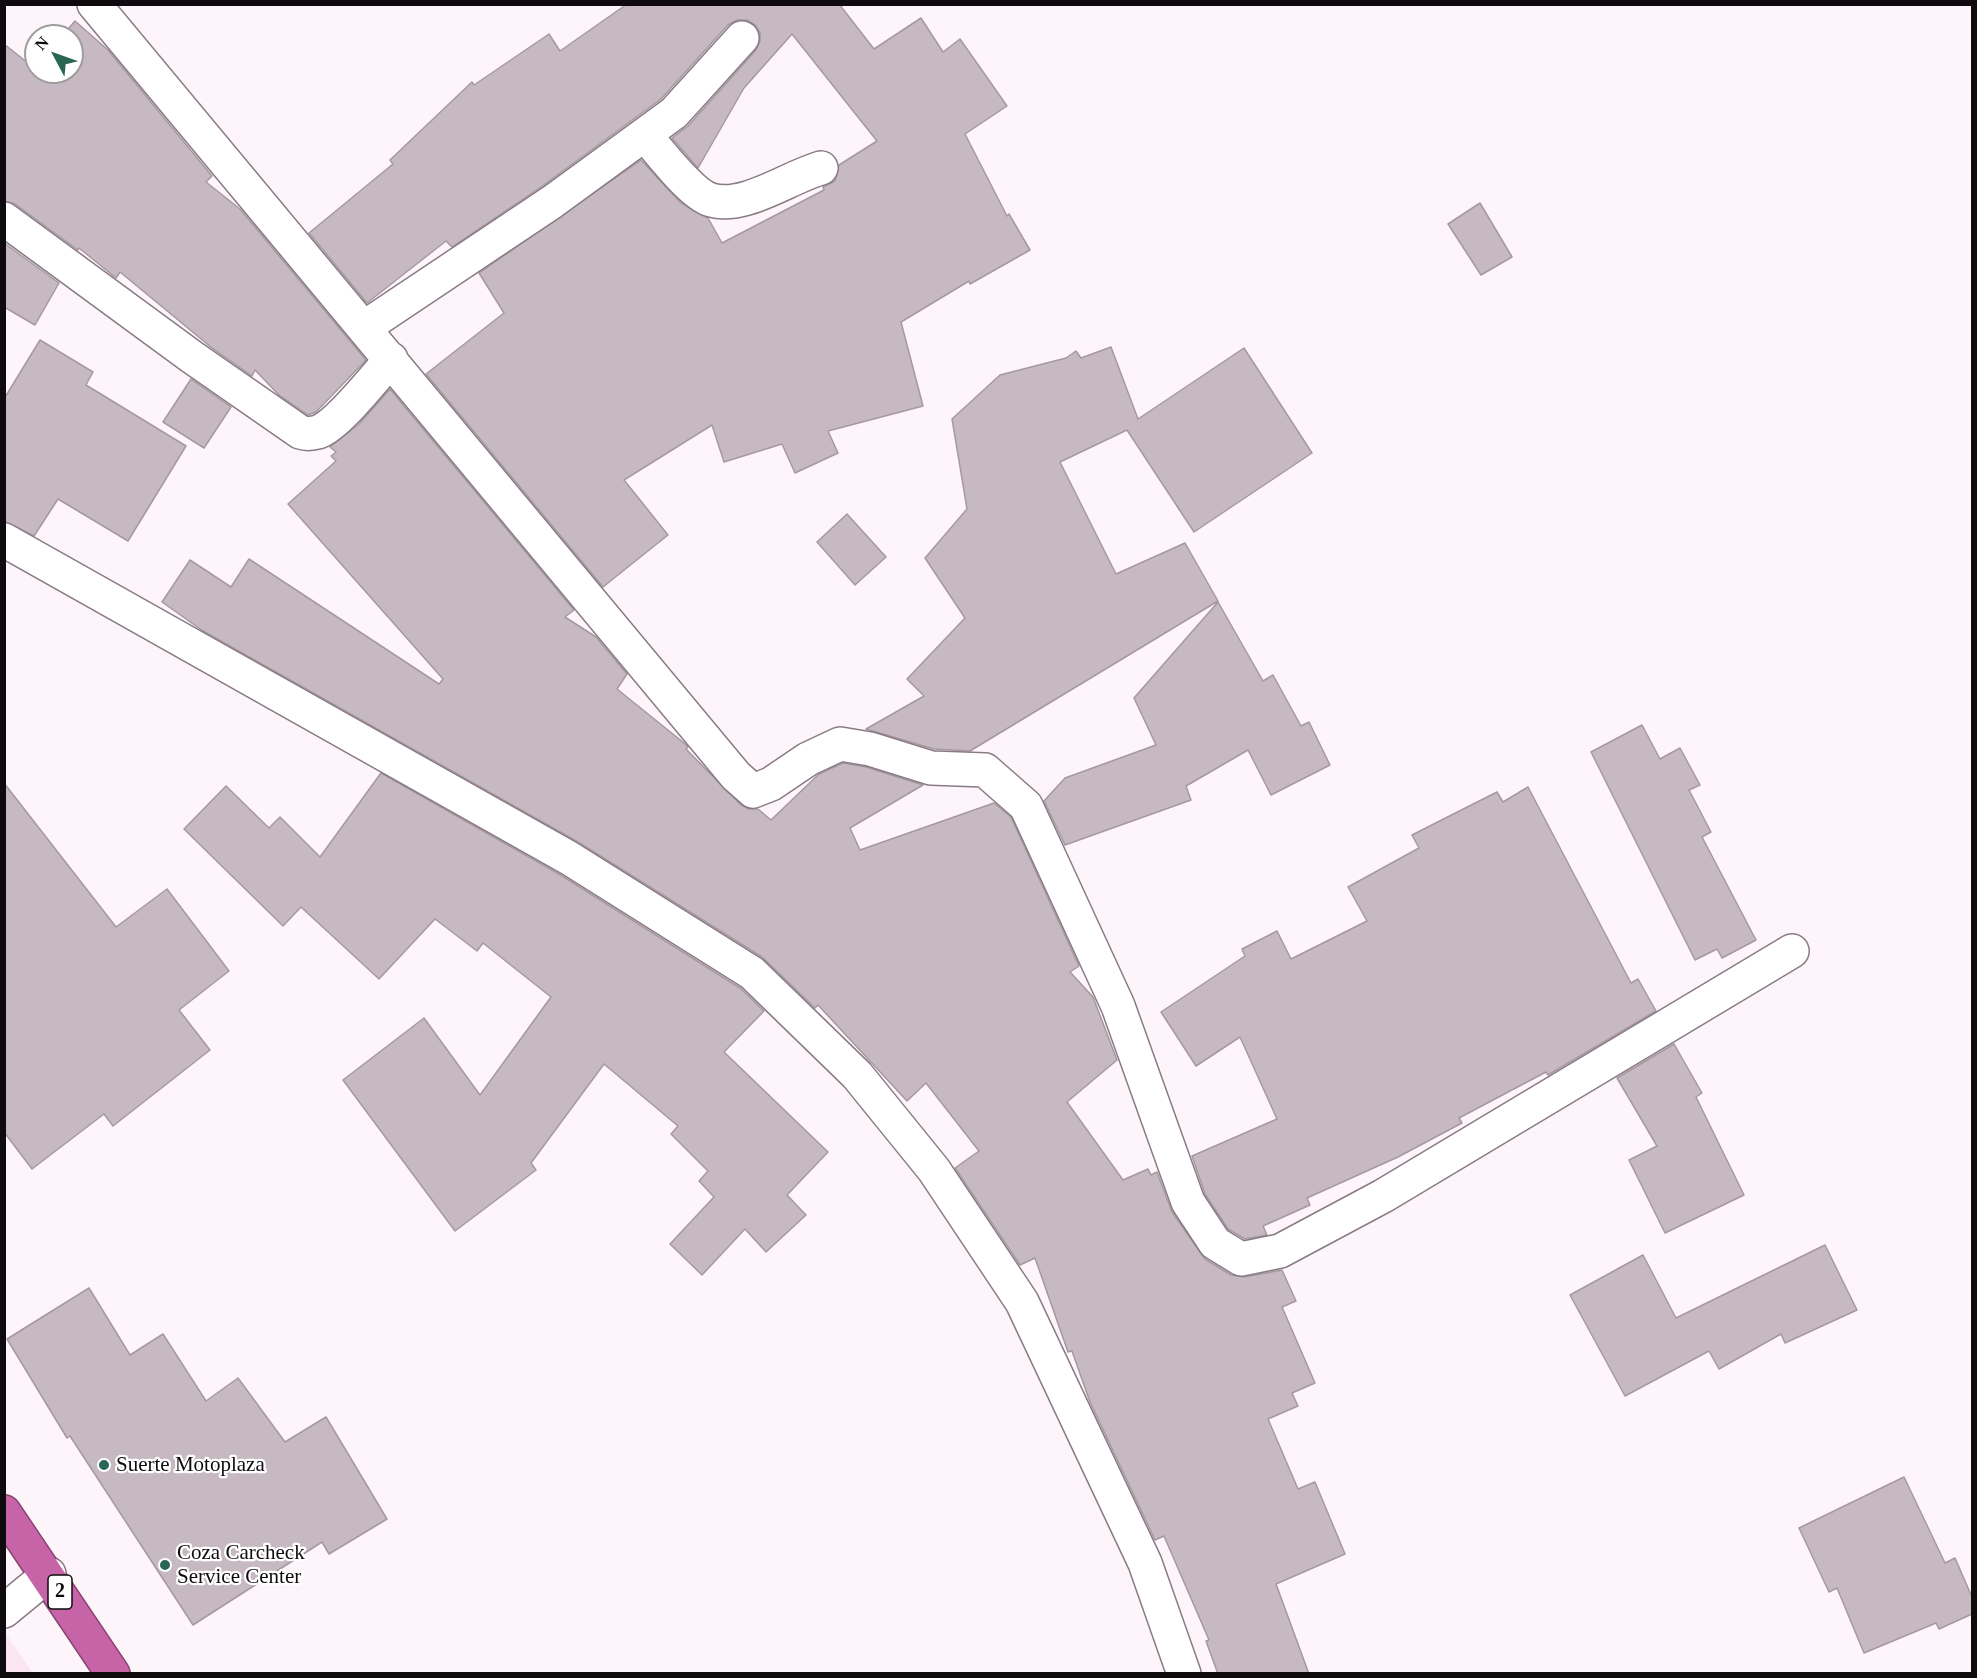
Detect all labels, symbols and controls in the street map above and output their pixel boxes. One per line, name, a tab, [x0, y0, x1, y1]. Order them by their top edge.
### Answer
north arrow	[24, 24, 84, 84]
text: N	[31, 33, 52, 53]
place label: Suerte Motoplaza	[116, 1452, 265, 1478]
marker: Suerte Motoplaza	[97, 1458, 111, 1472]
place label: Coza Carcheck Service Center	[177, 1540, 305, 1590]
marker: Coza Carcheck Service Center	[158, 1558, 172, 1572]
road number: 2	[48, 1575, 72, 1609]

